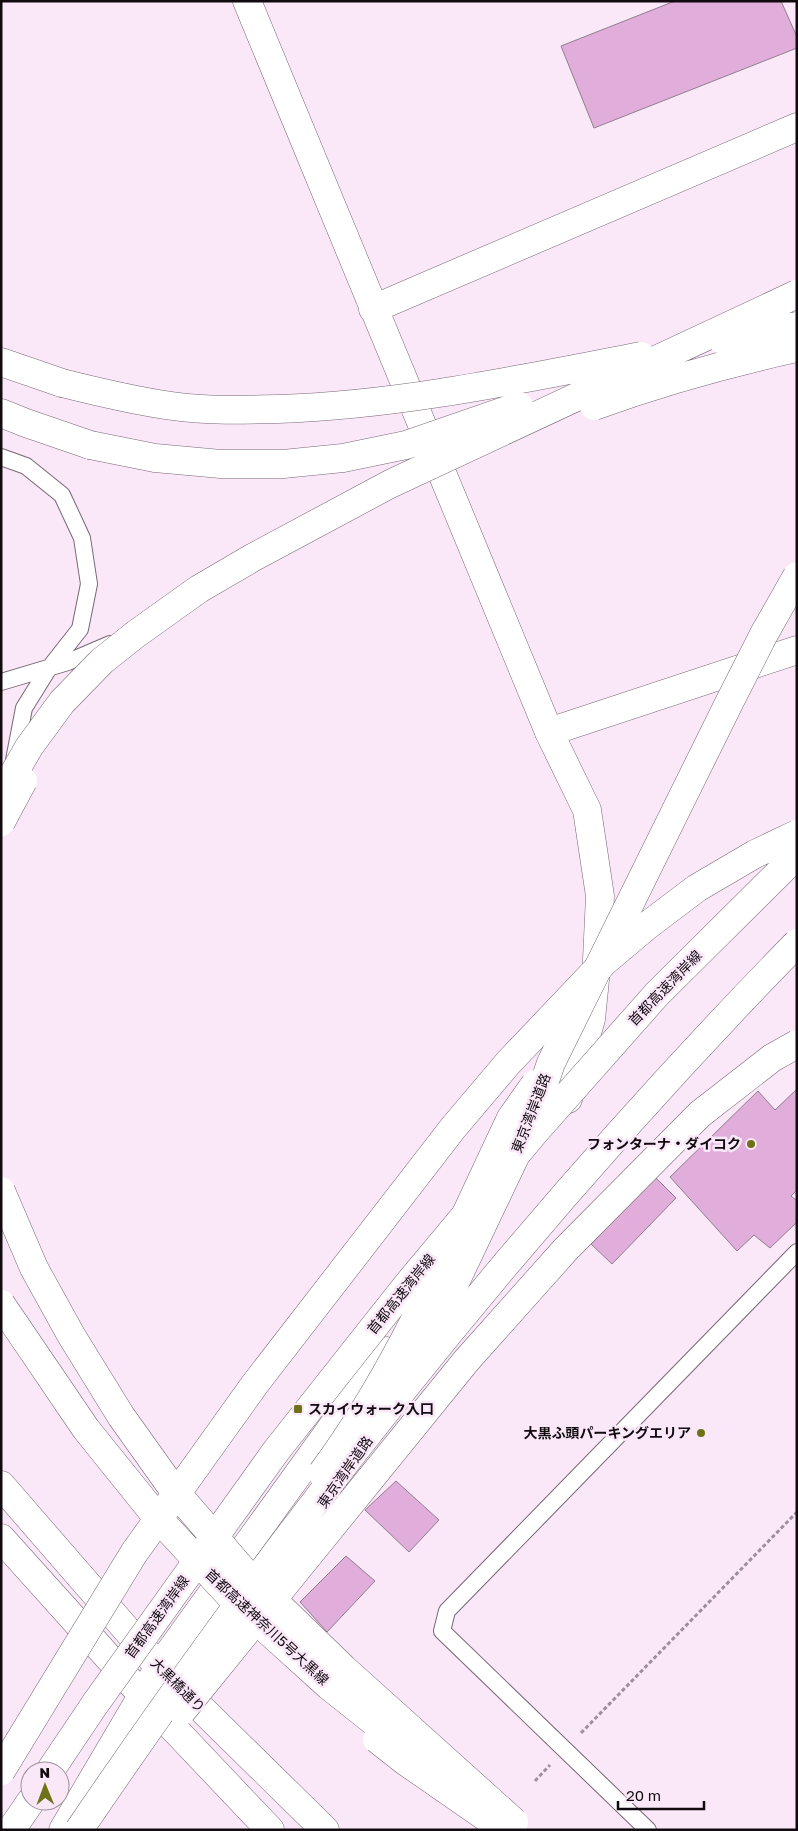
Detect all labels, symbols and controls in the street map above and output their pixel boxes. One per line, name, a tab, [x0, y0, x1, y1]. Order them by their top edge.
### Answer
street label: 首都高速湾岸線	[624, 947, 705, 1029]
street label: 東京湾岸道路	[508, 1071, 554, 1155]
place label: フォンターナ・ダイコク	[587, 1135, 741, 1152]
marker: フォンターナ・ダイコク	[745, 1138, 757, 1150]
street label: 首都高速湾岸線	[363, 1250, 438, 1337]
place label: スカイウォーク入口	[308, 1400, 434, 1417]
marker: スカイウォーク入口	[292, 1403, 304, 1415]
place label: 大黒ふ頭パーキングエリア	[523, 1424, 691, 1441]
marker: 大黒ふ頭パーキングエリア	[695, 1427, 707, 1439]
street label: 東京湾岸道路	[314, 1432, 376, 1511]
street label: 首都高速神奈川5号大黒線	[202, 1565, 332, 1688]
street label: 首都高速湾岸線	[121, 1572, 192, 1661]
street label: 大黒橋通り	[148, 1654, 209, 1715]
north arrow	[20, 1761, 70, 1811]
text: N	[39, 1764, 50, 1781]
scale bar	[618, 1778, 704, 1810]
text: 20 m	[626, 1786, 661, 1804]

